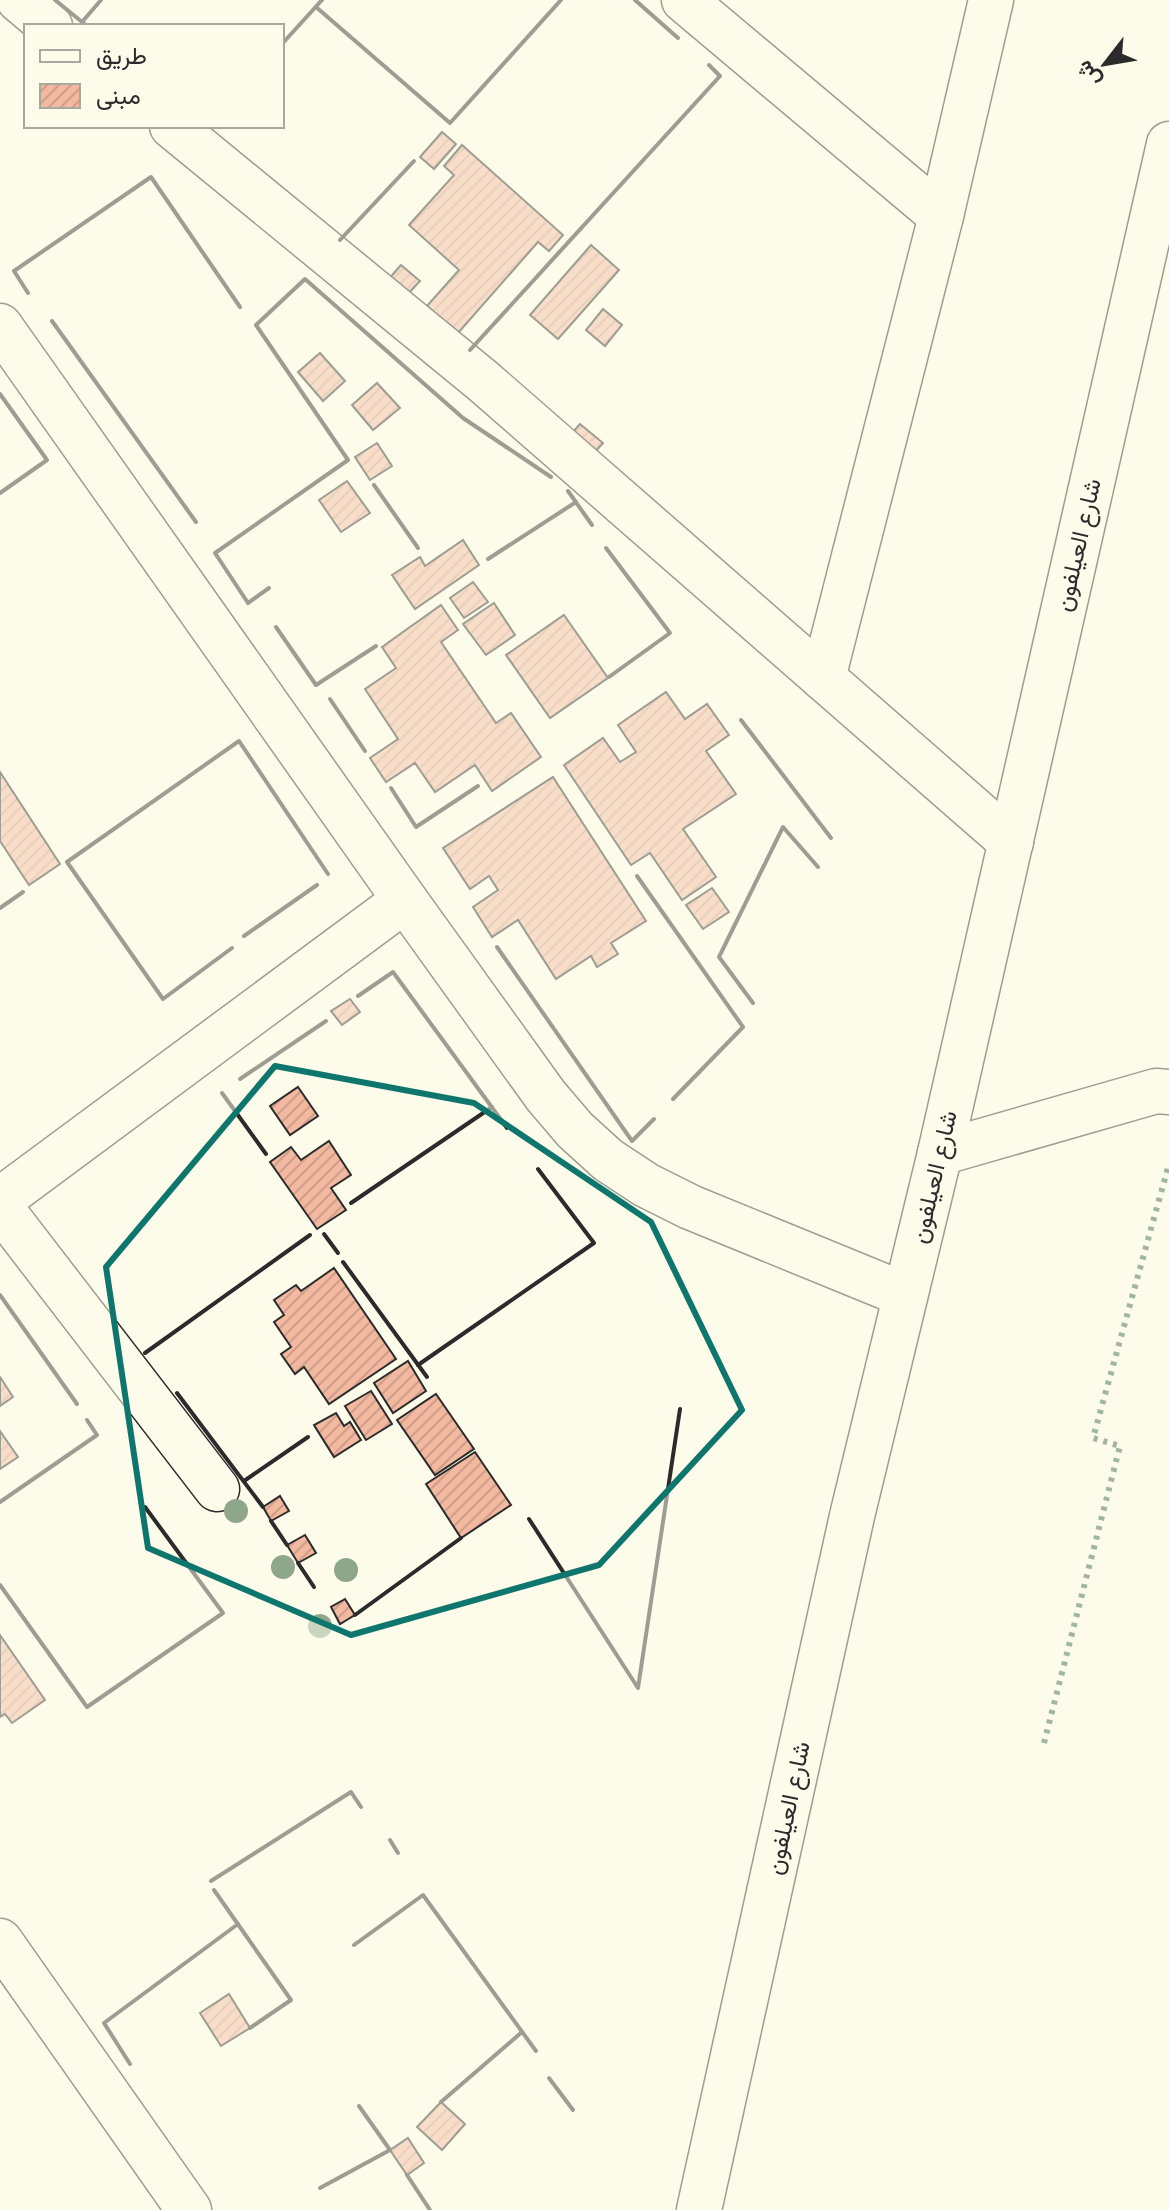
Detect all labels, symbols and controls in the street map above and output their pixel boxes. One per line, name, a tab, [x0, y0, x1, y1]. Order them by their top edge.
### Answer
legend	[24, 24, 284, 128]
north arrow	[1065, 24, 1145, 104]
text: طريق	[96, 41, 147, 71]
text: ش	[1070, 56, 1107, 92]
text: مبنى	[96, 81, 141, 110]
street label: شارع العيلفون	[1048, 476, 1109, 615]
street label: شارع العيلفون	[904, 1108, 965, 1247]
street label: شارع العيلفون	[759, 1739, 818, 1878]

